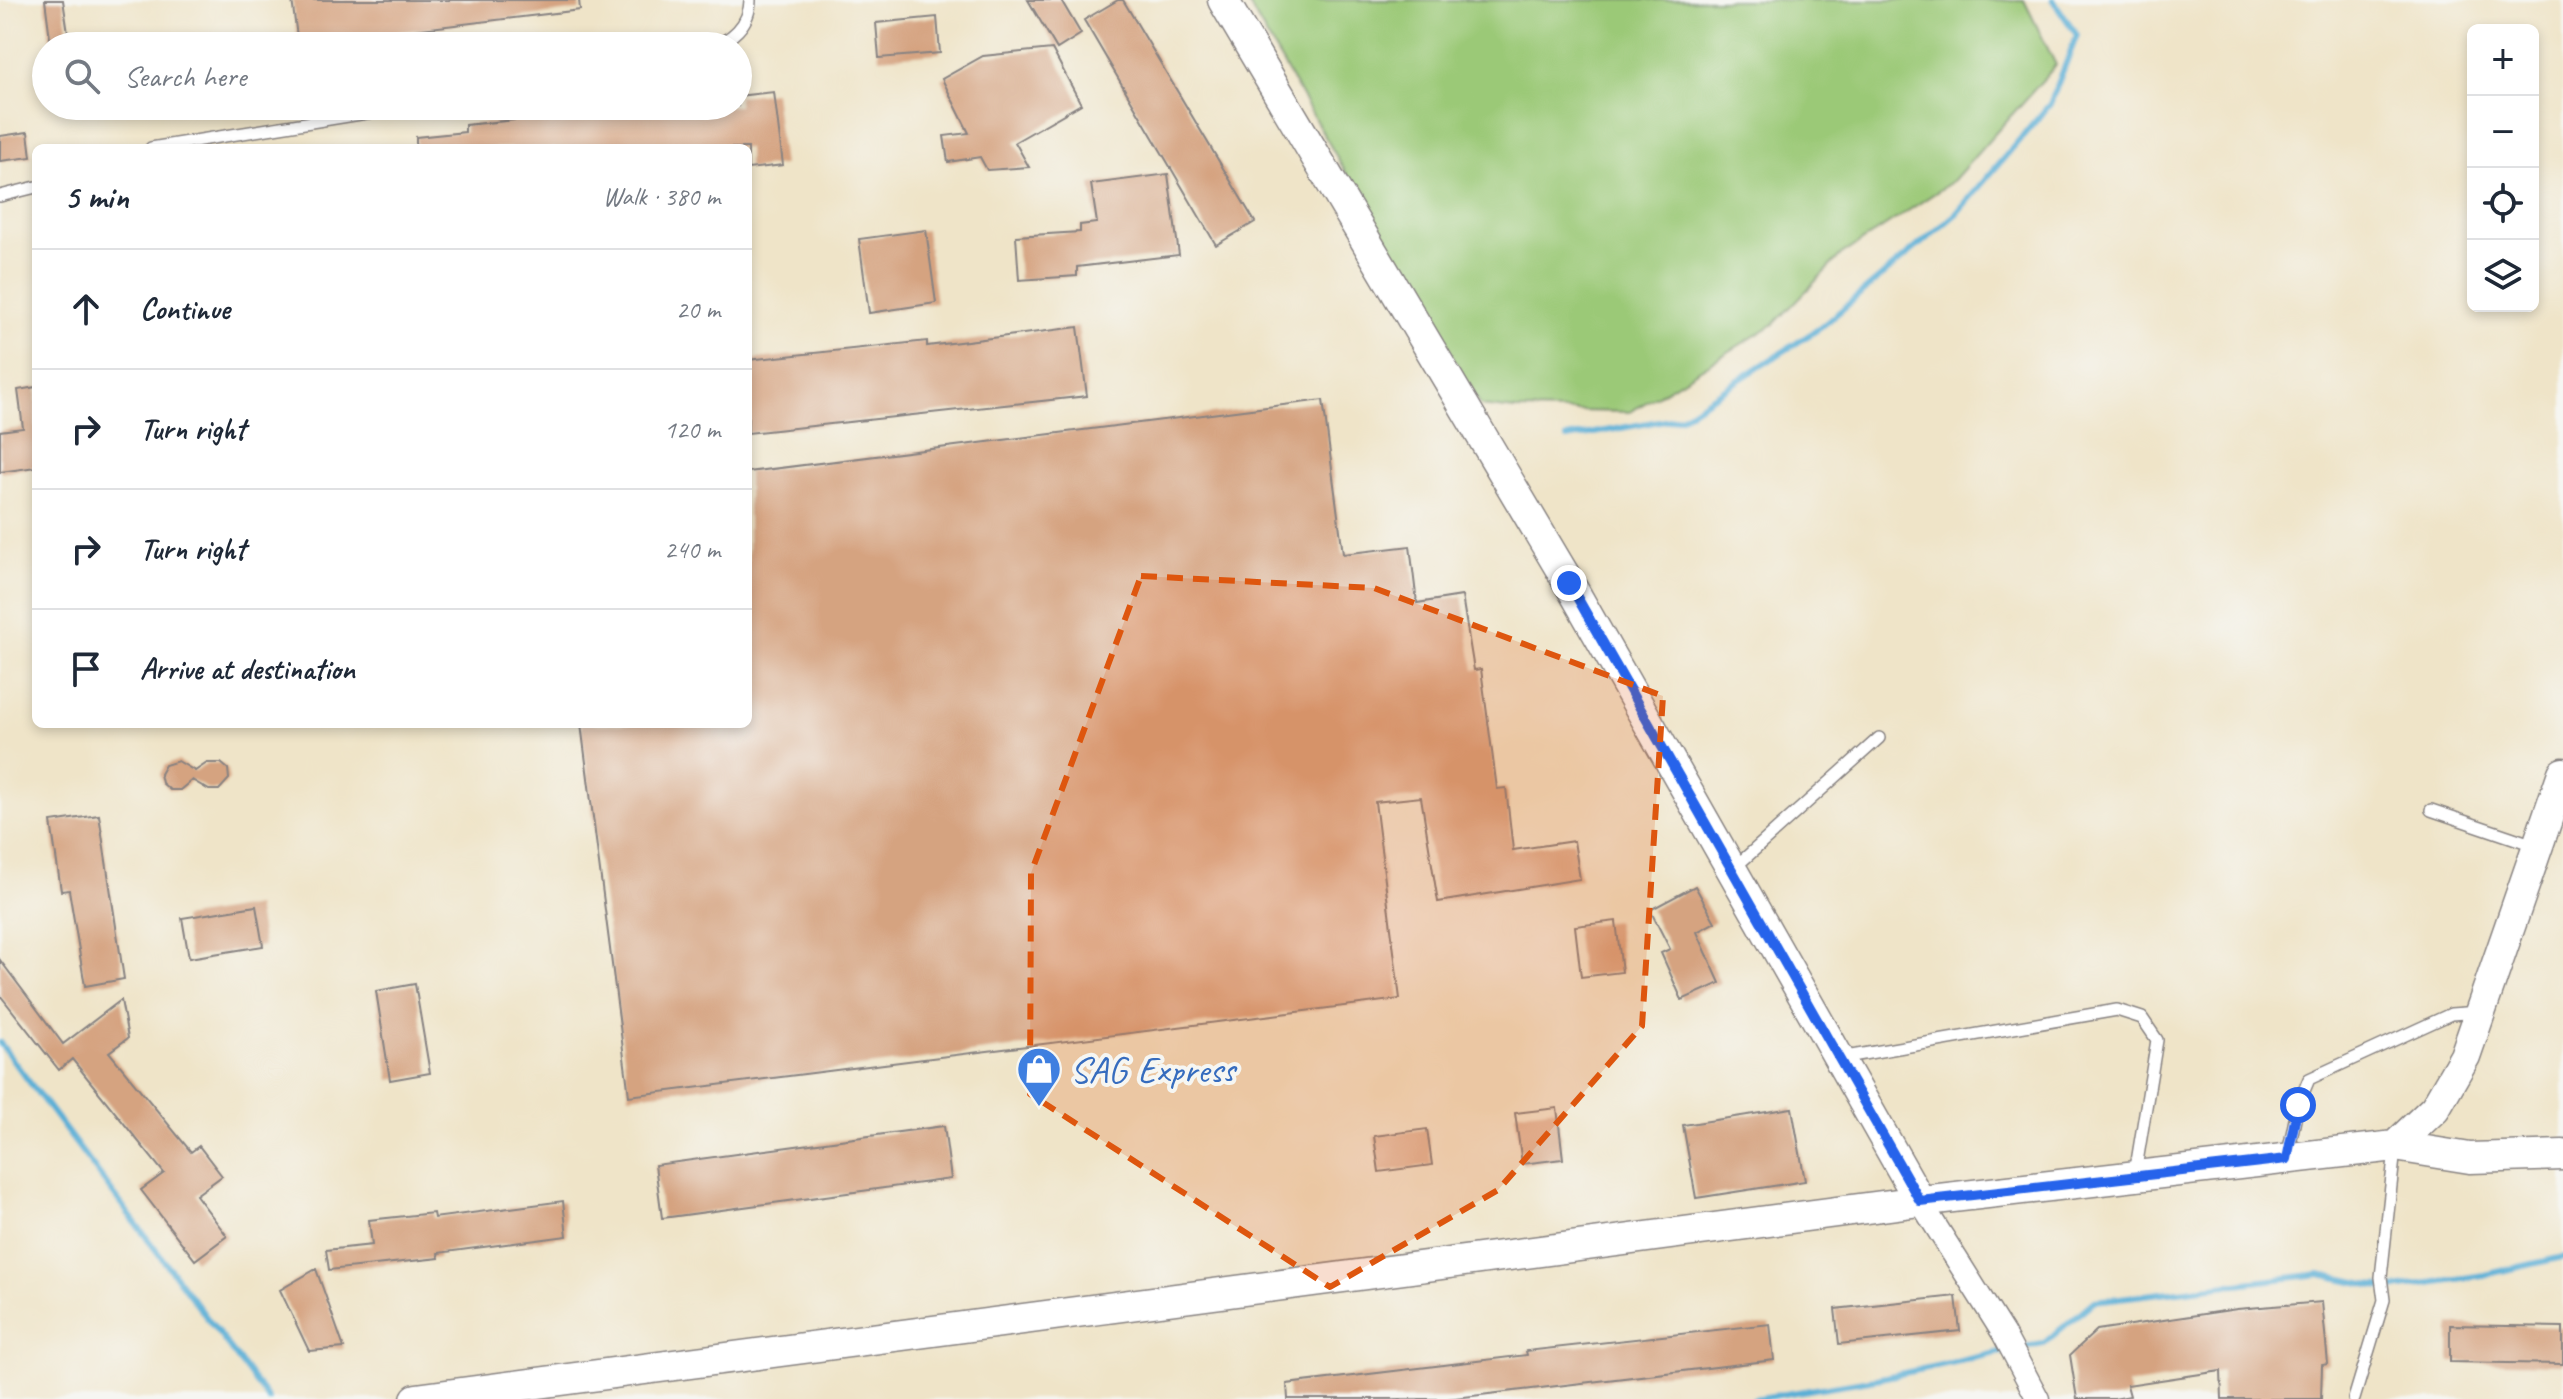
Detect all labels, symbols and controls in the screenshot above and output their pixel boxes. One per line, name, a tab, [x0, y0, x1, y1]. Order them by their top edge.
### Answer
map controls	[2467, 24, 2539, 312]
button: +	[2467, 24, 2539, 96]
search box	[32, 32, 752, 120]
icon: search	[60, 54, 104, 98]
text: Search here	[124, 57, 246, 95]
button: −	[2467, 96, 2539, 168]
button: locate	[2467, 168, 2539, 240]
text: 5 min	[64, 175, 129, 218]
text: Walk · 380 m	[603, 180, 720, 213]
button: layers	[2467, 240, 2539, 312]
icon: ahead	[64, 287, 108, 331]
text: Continue	[140, 290, 230, 328]
text: 20 m	[676, 293, 720, 326]
icon: right	[64, 407, 108, 451]
text: Turn right	[140, 410, 245, 448]
text: 120 m	[664, 413, 720, 446]
icon: right	[64, 527, 108, 571]
text: Turn right	[140, 530, 245, 568]
text: 240 m	[664, 533, 720, 566]
route end	[1551, 565, 1587, 601]
icon: arrive	[64, 647, 108, 691]
text: Arrive at destination	[140, 650, 355, 688]
shop icon: SAG Express	[1015, 1045, 1063, 1108]
place label: SAG Express	[1070, 1046, 1238, 1093]
route start	[2280, 1087, 2316, 1123]

